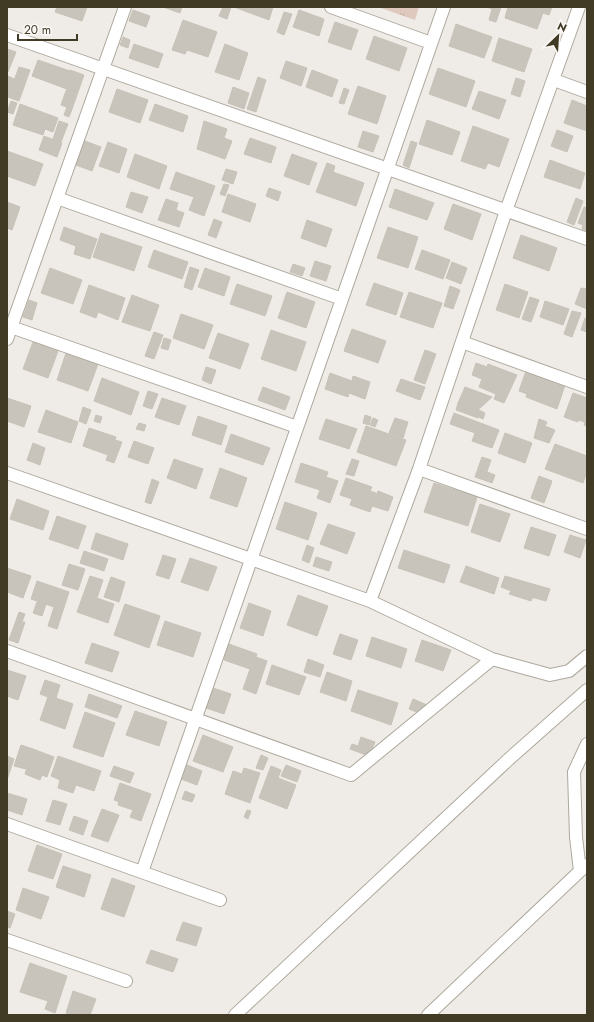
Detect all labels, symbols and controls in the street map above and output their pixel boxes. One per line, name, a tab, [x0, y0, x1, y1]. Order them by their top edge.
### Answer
scale bar	[18, 16, 77, 42]
north arrow	[538, 16, 578, 56]
text: N	[555, 18, 570, 36]
text: 20 m	[24, 21, 51, 39]

